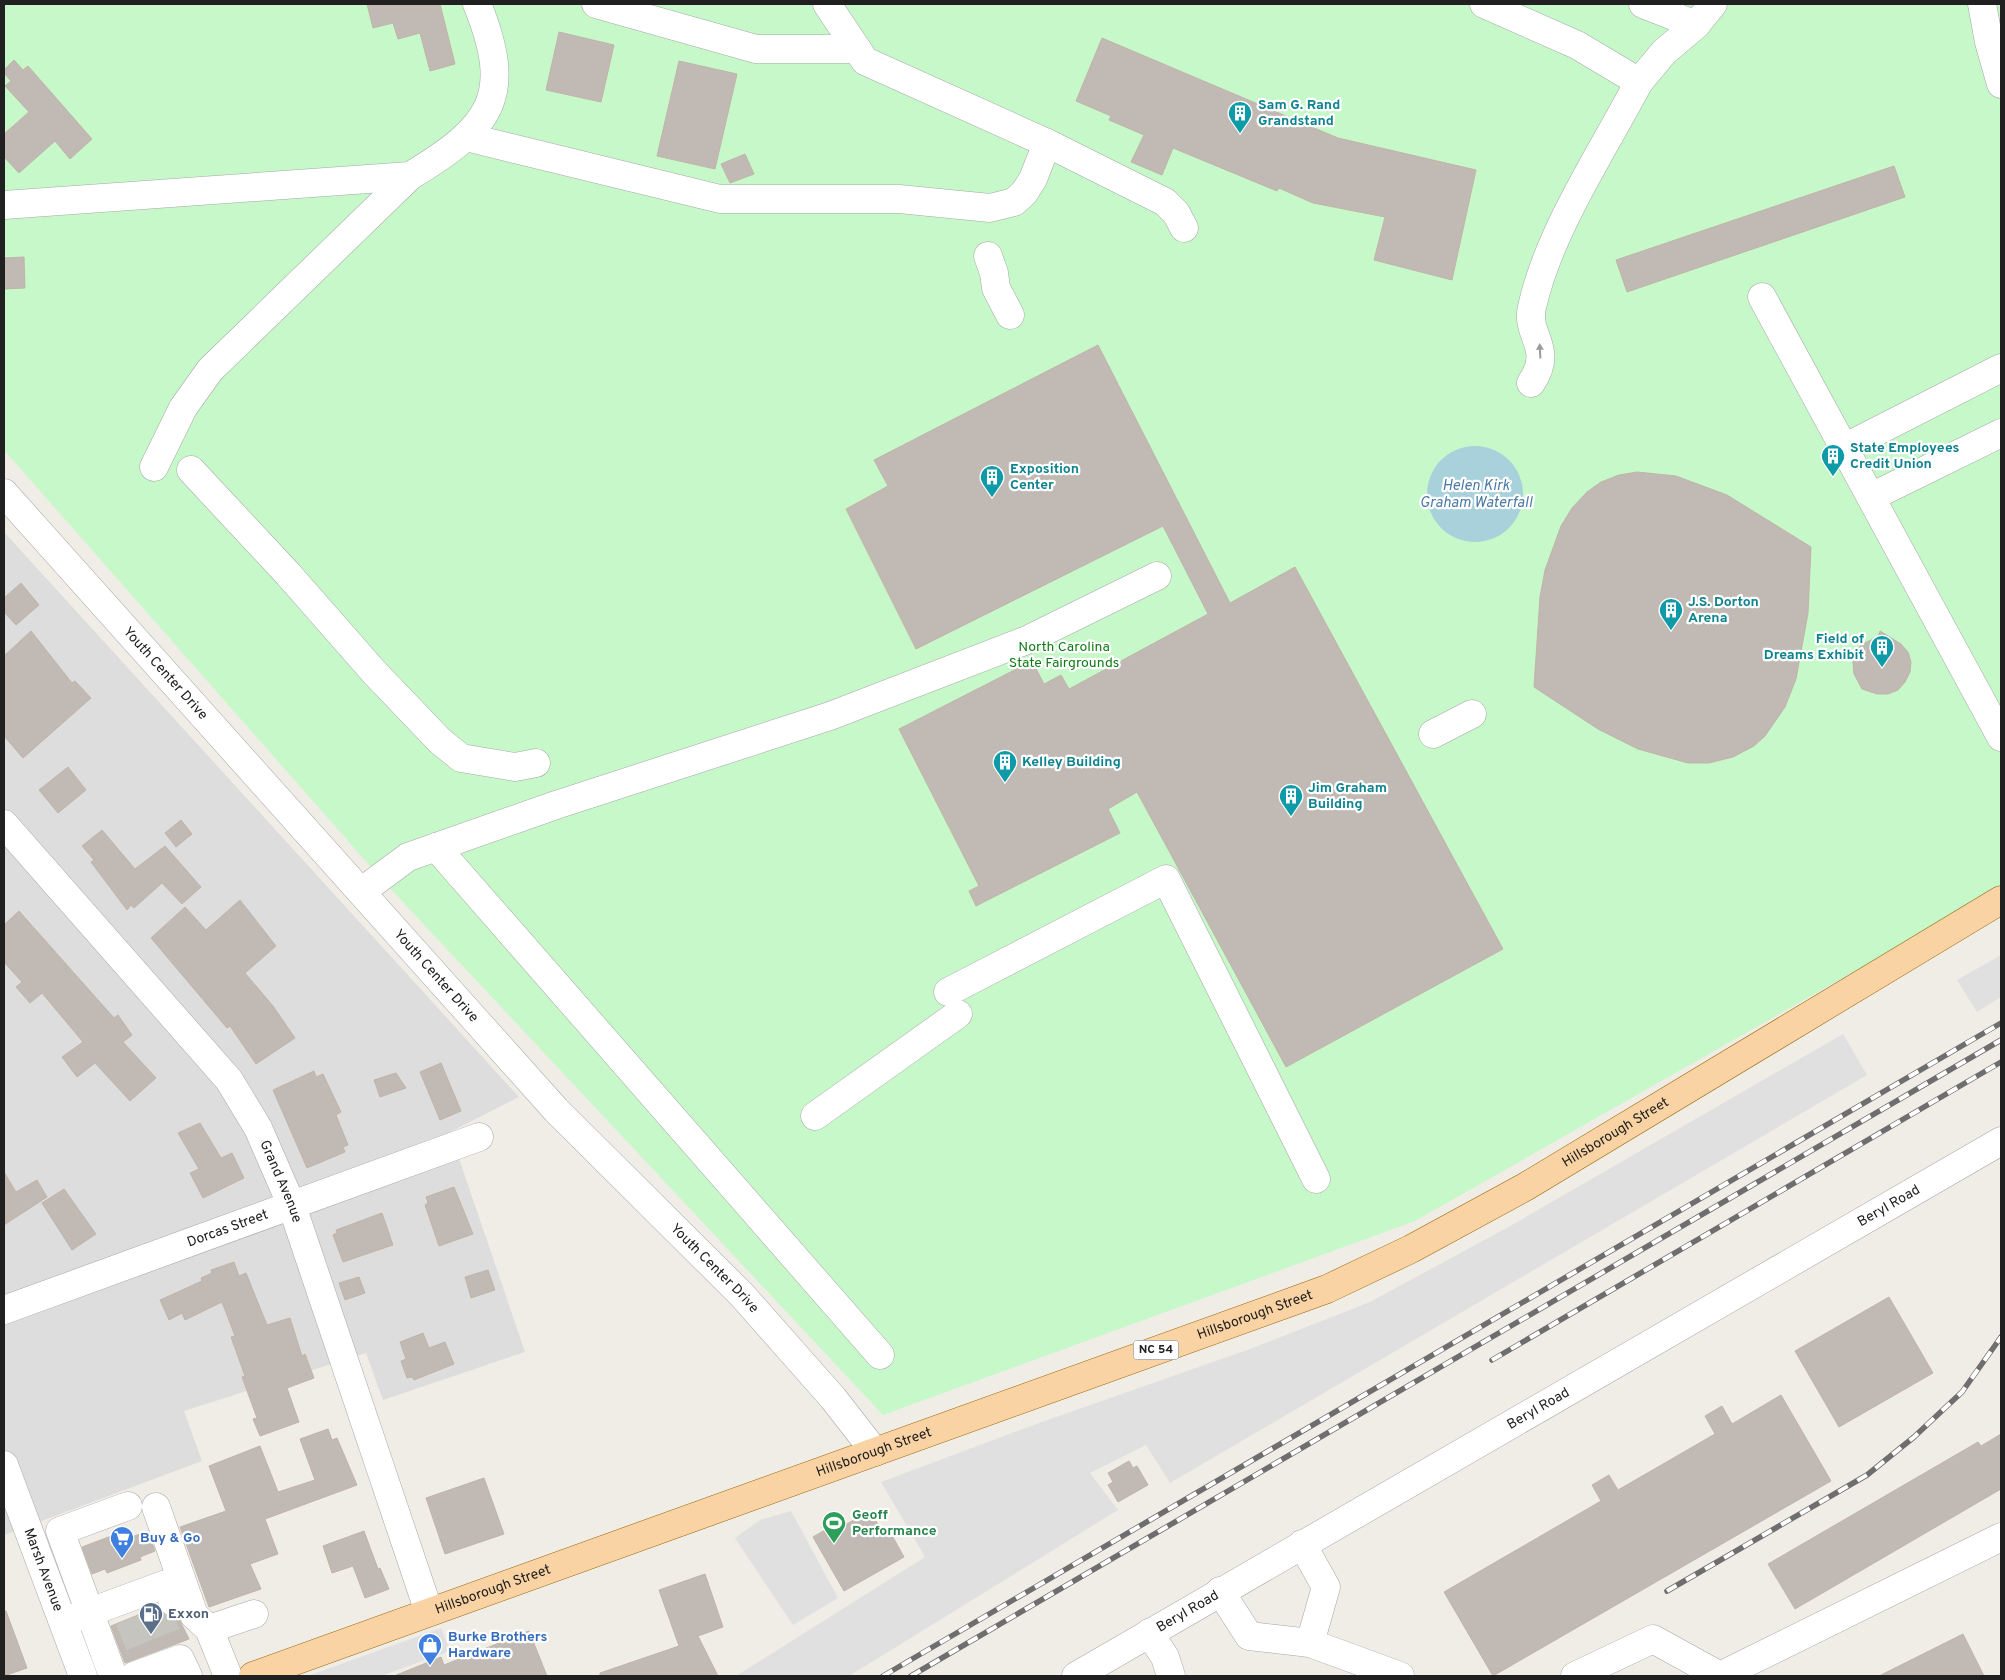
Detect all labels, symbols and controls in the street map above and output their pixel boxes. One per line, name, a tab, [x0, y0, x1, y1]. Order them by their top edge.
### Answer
place label: Sam G. Rand Grandstand	[1258, 97, 1340, 130]
building icon: Sam G. Rand Grandstand	[1227, 100, 1253, 134]
one-way arrow	[1535, 343, 1543, 359]
place label: State Employees Credit Union	[1850, 440, 1960, 473]
building icon: State Employees Credit Union	[1820, 443, 1846, 477]
place label: Exposition Center	[1010, 461, 1079, 494]
building icon: Exposition Center	[979, 464, 1005, 498]
water label: Helen Kirk Graham Waterfall	[1420, 477, 1533, 513]
place label: J.S. Dorton Arena	[1688, 594, 1759, 627]
building icon: J.S. Dorton Arena	[1658, 597, 1684, 631]
street label: Youth Center Drive	[119, 623, 211, 723]
place label: Field of Dreams Exhibit	[1764, 631, 1864, 664]
building icon: Field of Dreams Exhibit	[1869, 634, 1895, 668]
park label: North Carolina State Fairgrounds	[1009, 639, 1119, 672]
building icon: Kelley Building	[992, 749, 1018, 783]
place label: Kelley Building	[1022, 754, 1121, 771]
place label: Jim Graham Building	[1308, 780, 1387, 813]
building icon: Jim Graham Building	[1278, 783, 1304, 817]
street label: Youth Center Drive	[390, 926, 482, 1026]
street label: Hillsborough Street	[1559, 1094, 1672, 1171]
street label: Grand Avenue	[256, 1138, 305, 1225]
street label: Beryl Road	[1855, 1181, 1923, 1231]
street label: Dorcas Street	[185, 1206, 270, 1251]
street label: Youth Center Drive	[667, 1220, 762, 1317]
street label: Hillsborough Street	[1195, 1286, 1315, 1344]
road number: NC 54	[1134, 1340, 1178, 1360]
street label: Beryl Road	[1504, 1384, 1573, 1433]
street label: Hillsborough Street	[814, 1424, 934, 1481]
place label: Geoff Performance	[852, 1507, 937, 1540]
sports icon: Geoff Performance	[821, 1510, 847, 1544]
supermarket icon: Buy & Go	[109, 1525, 135, 1559]
street label: Marsh Avenue	[20, 1526, 67, 1614]
place label: Buy & Go	[140, 1530, 200, 1547]
street label: Hillsborough Street	[433, 1561, 553, 1618]
street label: Beryl Road	[1153, 1587, 1222, 1636]
fuel station icon: Exxon	[138, 1601, 164, 1635]
place label: Exxon	[168, 1606, 209, 1623]
place label: Burke Brothers Hardware	[448, 1629, 548, 1662]
shop icon: Burke Brothers Hardware	[417, 1632, 443, 1666]

